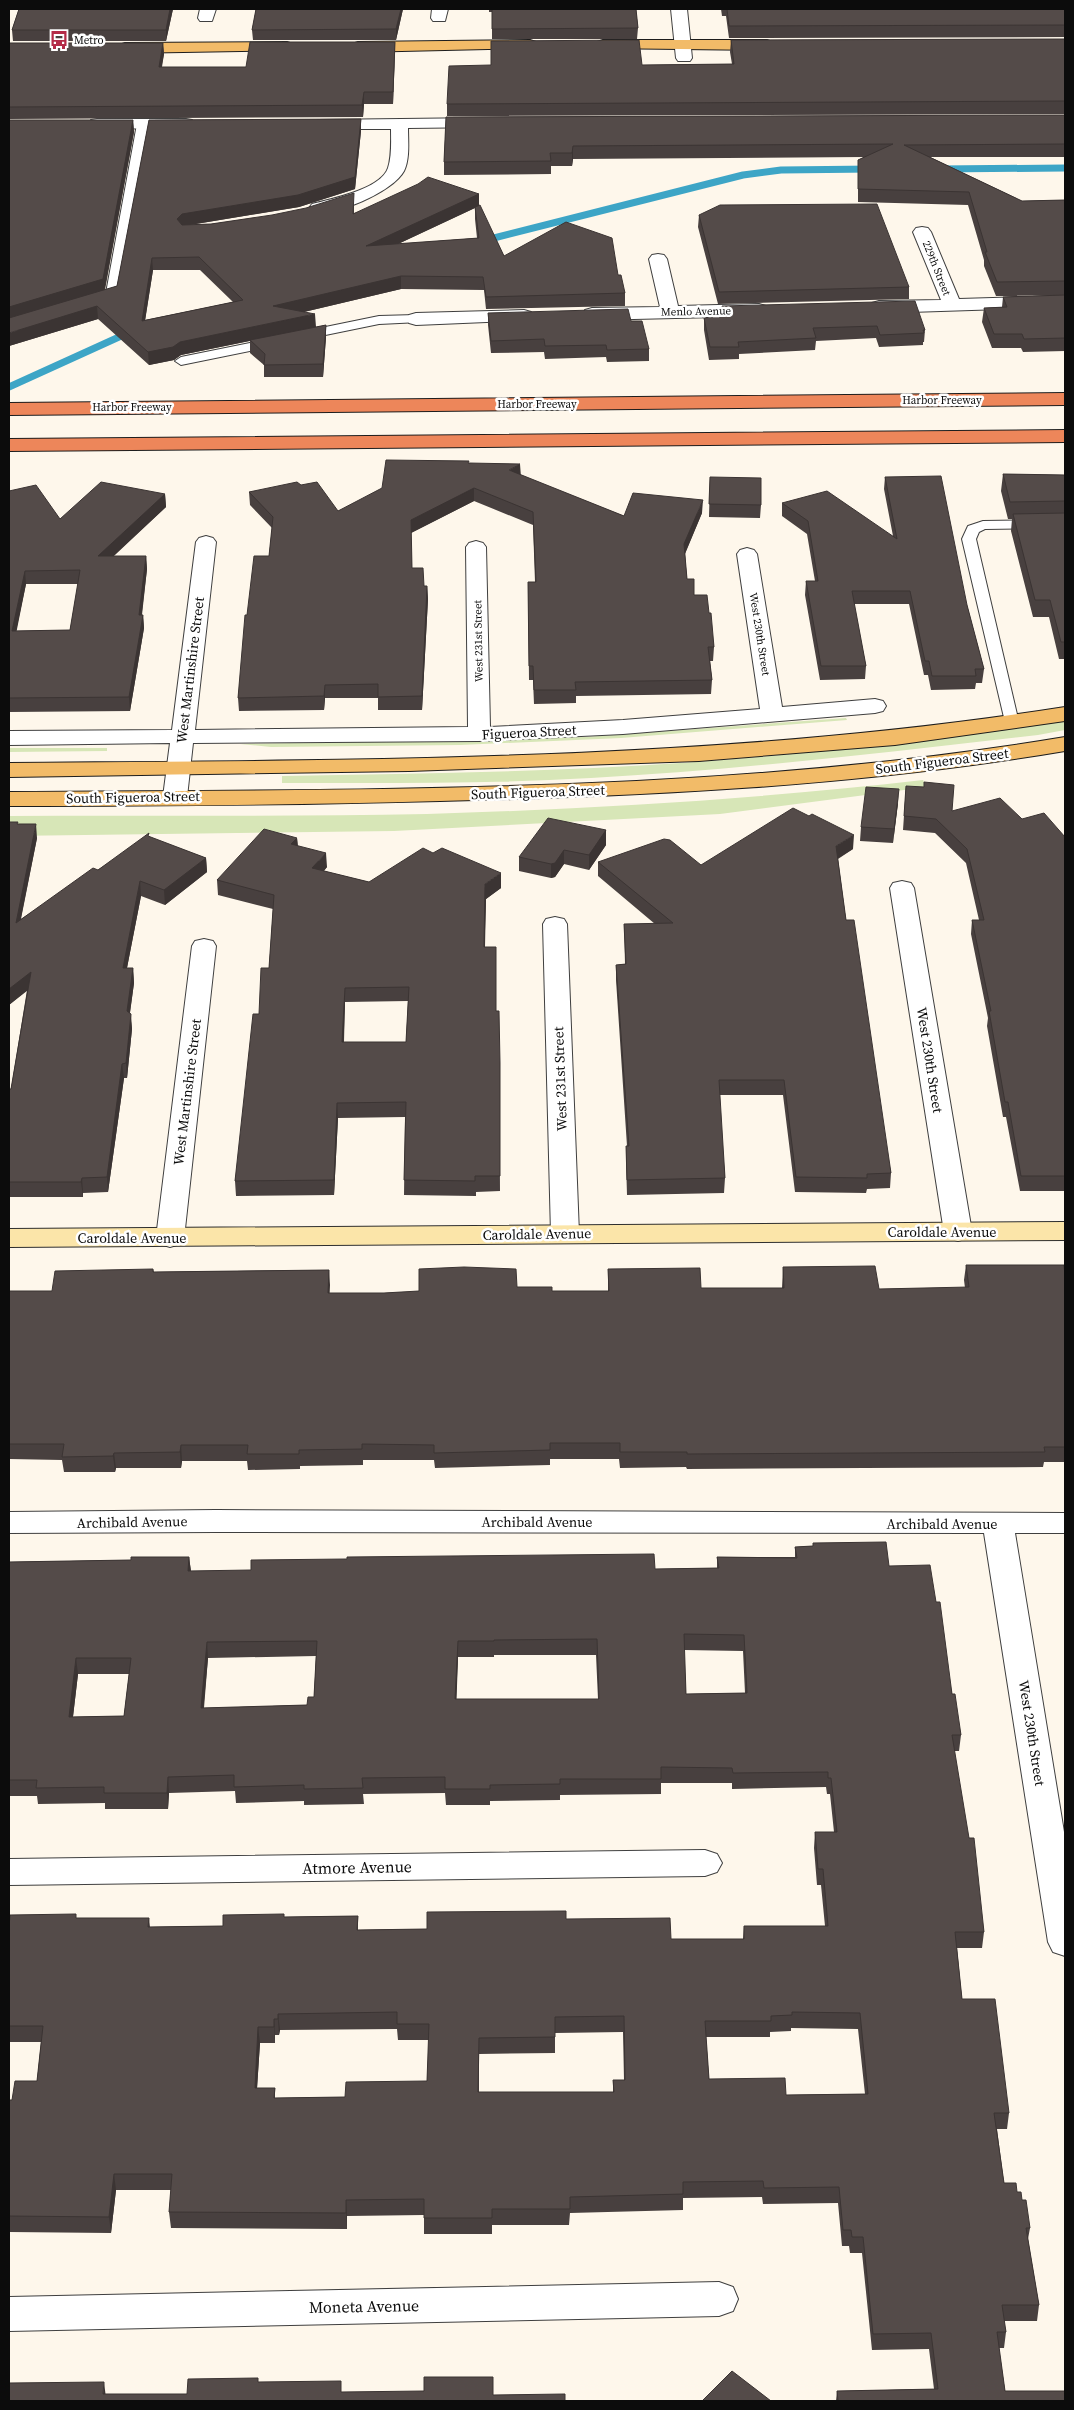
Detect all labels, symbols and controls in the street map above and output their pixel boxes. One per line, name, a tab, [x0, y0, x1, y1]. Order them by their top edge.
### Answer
bus stop icon: Metro	[48, 29, 70, 51]
place label: Metro	[74, 33, 103, 48]
street label: 229th Street	[919, 239, 954, 298]
street label: Menlo Avenue	[661, 303, 732, 320]
street label: Harbor Freeway	[902, 393, 982, 408]
street label: Harbor Freeway	[497, 397, 577, 412]
street label: Harbor Freeway	[92, 400, 172, 415]
street label: West 230th Street	[746, 591, 774, 677]
street label: West Martinshire Street	[171, 595, 209, 744]
street label: West 231st Street	[470, 599, 487, 682]
street label: Figueroa Street	[481, 720, 577, 744]
street label: South Figueroa Street	[874, 743, 1010, 779]
street label: South Figueroa Street	[471, 780, 606, 804]
street label: South Figueroa Street	[66, 786, 200, 808]
street label: West 230th Street	[912, 1006, 948, 1115]
street label: West Martinshire Street	[168, 1017, 206, 1166]
street label: West 231st Street	[548, 1026, 572, 1132]
street label: Caroldale Avenue	[888, 1222, 996, 1242]
street label: Caroldale Avenue	[482, 1223, 592, 1245]
street label: Caroldale Avenue	[78, 1228, 186, 1248]
street label: Archibald Avenue	[76, 1511, 188, 1533]
street label: Archibald Avenue	[482, 1512, 592, 1532]
street label: Archibald Avenue	[887, 1514, 997, 1534]
street label: West 230th Street	[1014, 1679, 1050, 1788]
street label: Atmore Avenue	[302, 1855, 412, 1879]
street label: Moneta Avenue	[309, 2294, 419, 2318]

